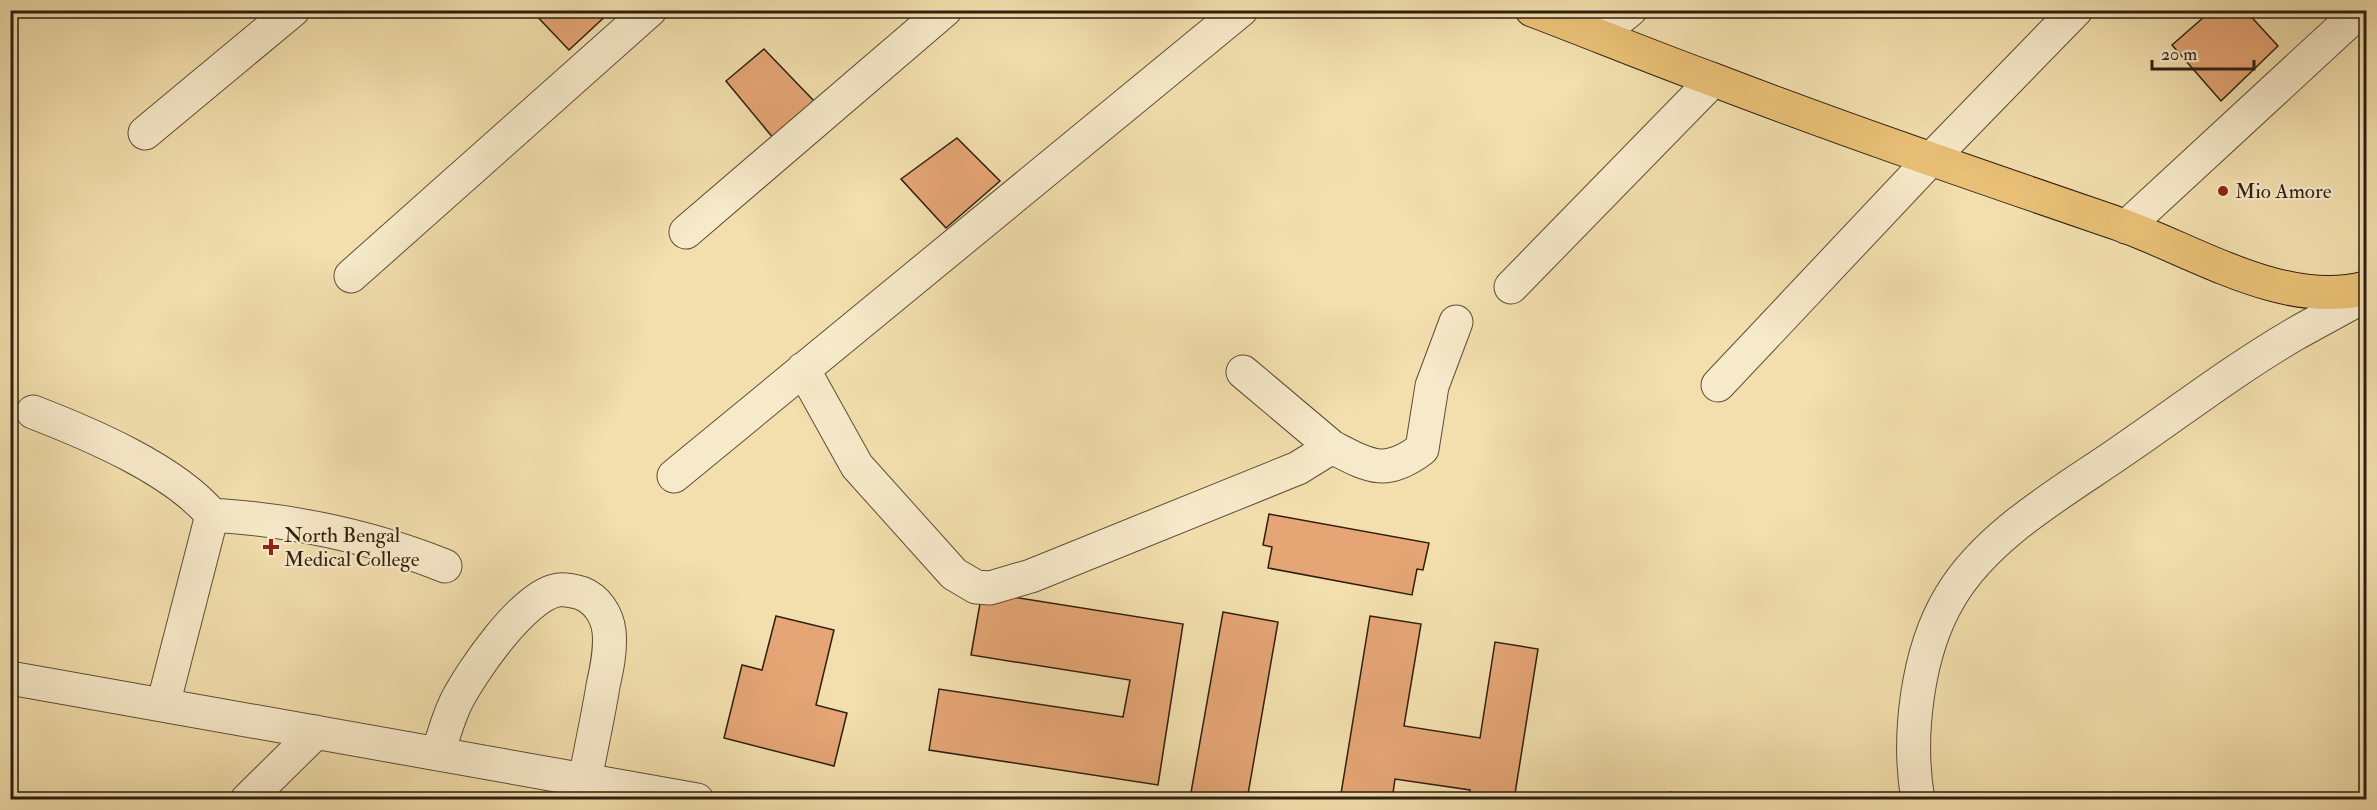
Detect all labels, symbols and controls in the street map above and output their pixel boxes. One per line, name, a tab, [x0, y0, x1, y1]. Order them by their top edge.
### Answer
scale bar	[2152, 33, 2254, 71]
text: 20 m	[2161, 43, 2197, 66]
place label: Mio Amore	[2235, 178, 2332, 205]
marker: Mio Amore	[2216, 184, 2230, 198]
place label: North Bengal Medical College	[284, 522, 420, 573]
marker: North Bengal Medical College	[262, 538, 280, 556]

